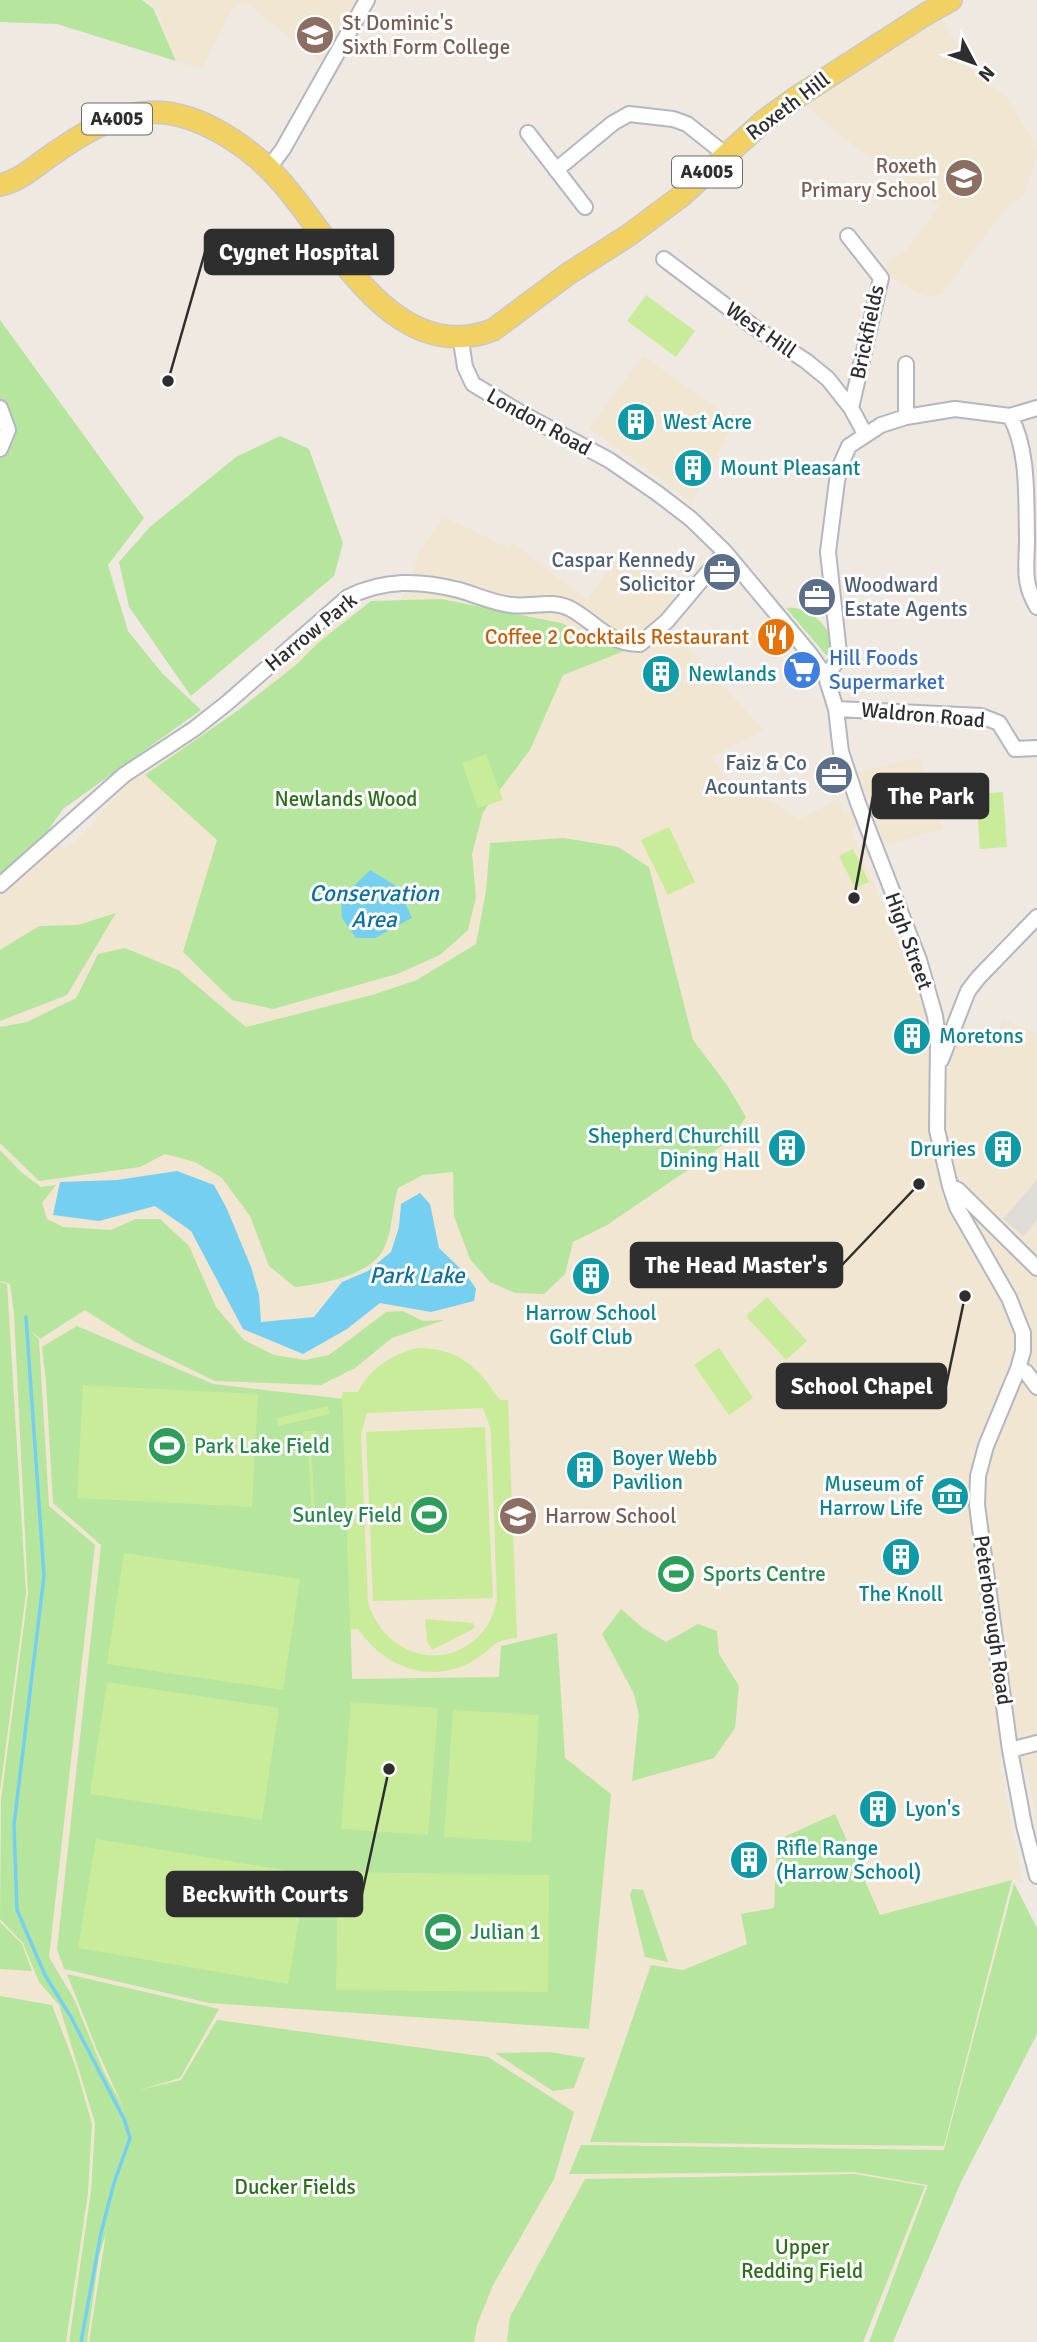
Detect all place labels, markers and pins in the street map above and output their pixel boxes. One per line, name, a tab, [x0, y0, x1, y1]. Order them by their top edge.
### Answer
place label: St Dominic's Sixth Form College	[342, 10, 510, 60]
school or university icon: St Dominic's Sixth Form College	[294, 14, 336, 56]
place label: Roxeth Primary School	[801, 153, 937, 203]
school or university icon: Roxeth Primary School	[943, 157, 985, 199]
callout: Cygnet Hospital	[205, 230, 393, 274]
building icon: West Acre	[615, 401, 657, 443]
place label: West Acre	[663, 409, 752, 435]
building icon: Mount Pleasant	[672, 447, 714, 489]
place label: Mount Pleasant	[720, 455, 860, 481]
place label: Caspar Kennedy Solicitor	[551, 547, 695, 597]
office icon: Caspar Kennedy Solicitor	[701, 551, 743, 593]
place label: Woodward Estate Agents	[844, 572, 967, 622]
office icon: Woodward Estate Agents	[796, 576, 838, 618]
restaurant icon: Coffee 2 Cocktails Restaurant	[755, 616, 797, 658]
place label: Coffee 2 Cocktails Restaurant	[485, 624, 749, 650]
place label: Hill Foods Supermarket	[829, 645, 945, 695]
supermarket icon: Hill Foods Supermarket	[781, 649, 823, 691]
building icon: Newlands	[640, 653, 682, 695]
place label: Newlands	[688, 661, 776, 687]
place label: Faiz & Co Acountants	[705, 750, 807, 800]
office icon: Faiz & Co Acountants	[813, 754, 855, 796]
callout: The Park	[873, 774, 988, 818]
building icon: Moretons	[891, 1015, 933, 1057]
place label: Moretons	[939, 1023, 1023, 1049]
place label: Shepherd Churchill Dining Hall	[588, 1123, 760, 1173]
building icon: Shepherd Churchill Dining Hall	[766, 1127, 808, 1169]
building icon: Druries	[982, 1128, 1024, 1170]
place label: Druries	[910, 1136, 976, 1162]
callout: The Head Master's	[631, 1243, 842, 1287]
building icon: Harrow School Golf Club	[570, 1255, 612, 1297]
place label: Harrow School Golf Club	[525, 1300, 657, 1350]
callout: School Chapel	[777, 1364, 946, 1408]
sports icon: Park Lake Field	[146, 1425, 188, 1467]
place label: Park Lake Field	[194, 1433, 330, 1459]
place label: Boyer Webb Pavilion	[612, 1445, 717, 1495]
building icon: Boyer Webb Pavilion	[564, 1449, 606, 1491]
place label: Museum of Harrow Life	[819, 1471, 924, 1521]
museum icon: Museum of Harrow Life	[929, 1475, 971, 1517]
sports icon: Sunley Field	[408, 1494, 450, 1536]
school or university icon: Harrow School	[497, 1495, 539, 1537]
place label: Sunley Field	[292, 1502, 402, 1528]
place label: Harrow School	[545, 1503, 676, 1529]
building icon: The Knoll	[880, 1536, 922, 1578]
sports icon: Sports Centre	[655, 1553, 697, 1595]
place label: Sports Centre	[703, 1561, 826, 1587]
place label: The Knoll	[859, 1581, 943, 1607]
building icon: Lyon's	[857, 1788, 899, 1830]
place label: Lyon's	[905, 1796, 960, 1822]
place label: Rifle Range (Harrow School)	[776, 1835, 921, 1885]
building icon: Rifle Range (Harrow School)	[728, 1839, 770, 1881]
callout: Beckwith Courts	[167, 1872, 362, 1916]
sports icon: Julian 1	[422, 1911, 464, 1953]
place label: Julian 1	[470, 1919, 541, 1945]

